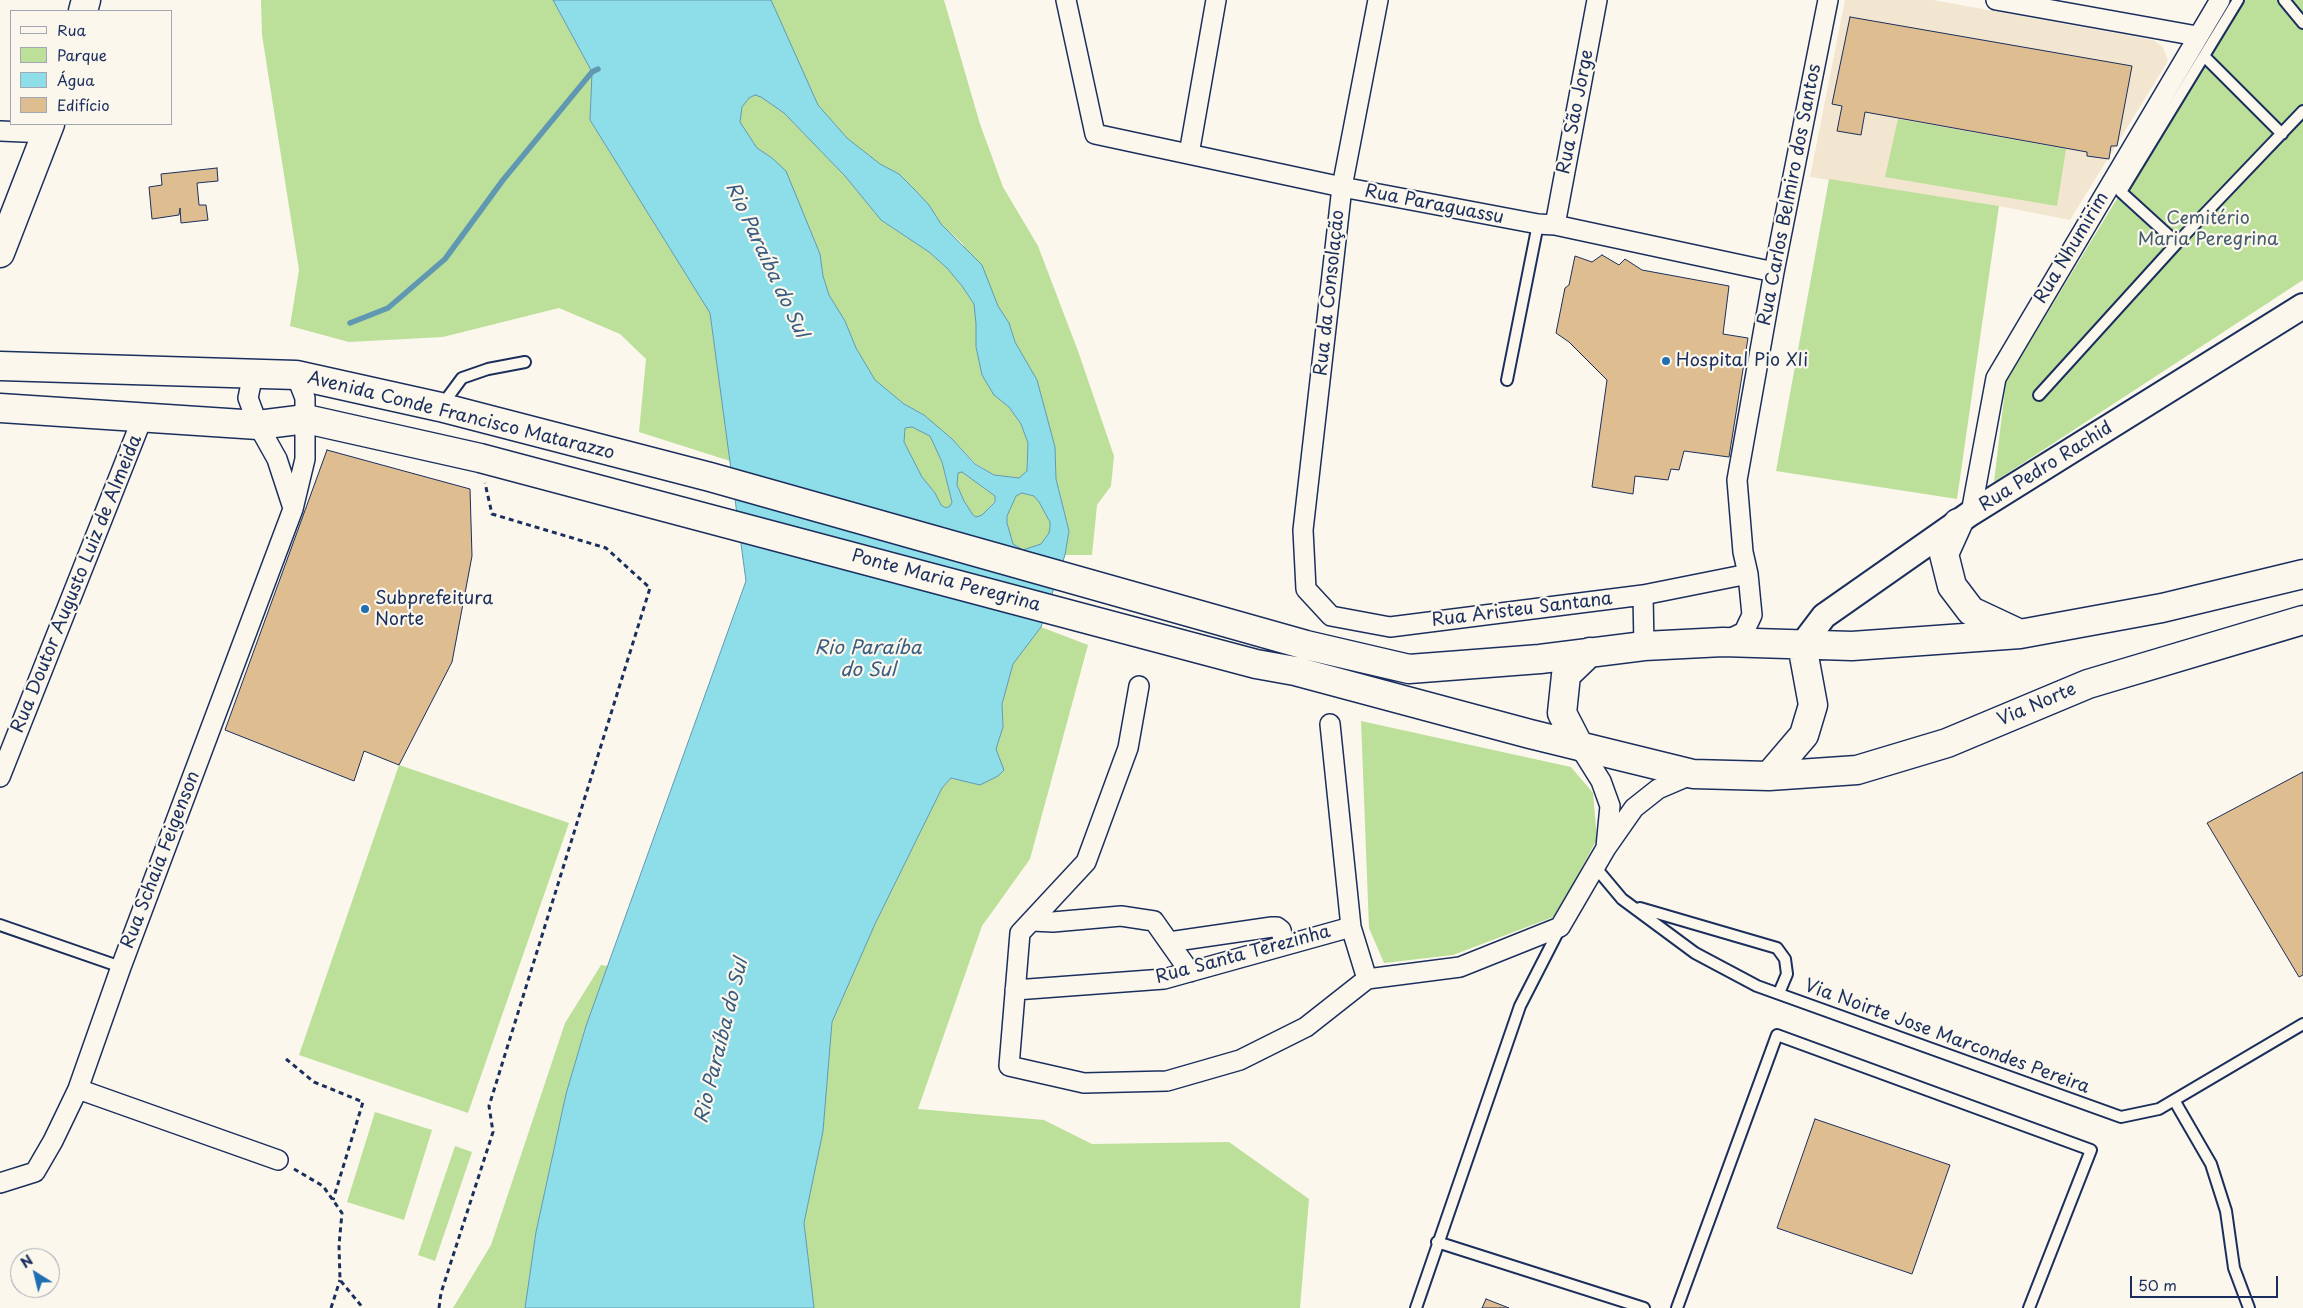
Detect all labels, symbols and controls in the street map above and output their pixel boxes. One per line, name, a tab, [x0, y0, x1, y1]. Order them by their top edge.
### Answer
legend	[10, 10, 172, 125]
text: Rua	[57, 18, 86, 41]
text: Parque	[57, 43, 107, 66]
street label: Rua São Jorge	[1553, 48, 1599, 176]
street label: Rua Carlos Belmiro dos Santos	[1754, 62, 1826, 328]
text: Água	[57, 68, 95, 91]
text: Edifício	[57, 93, 110, 116]
water label: Rio Paraíba do Sul	[720, 179, 812, 341]
street label: Rua Paraguassu	[1363, 181, 1505, 229]
street label: Rua Nhumirim	[2030, 188, 2114, 308]
park label: Cemitério Maria Peregrina	[2138, 208, 2278, 250]
street label: Rua da Consolação	[1311, 209, 1349, 377]
place label: Hospital Pio XIi	[1676, 350, 1808, 372]
marker: Hospital Pio XIi	[1660, 355, 1672, 367]
street label: Avenida Conde Francisco Matarazzo	[305, 367, 617, 465]
street label: Rua Pedro Rachid	[1975, 417, 2117, 517]
street label: Rua Doutor Augusto Luiz de Almeida	[7, 432, 147, 736]
street label: Ponte Maria Peregrina	[849, 545, 1043, 617]
place label: Subprefeitura Norte	[375, 588, 493, 630]
street label: Rua Aristeu Santana	[1430, 588, 1614, 632]
marker: Subprefeitura Norte	[359, 603, 371, 615]
water label: Rio Paraíba do Sul	[814, 638, 922, 682]
street label: Via Norte	[1994, 679, 2080, 731]
street label: Rua Schaia Feigenson	[117, 768, 205, 952]
street label: Rua Santa Terezinha	[1153, 921, 1333, 989]
water label: Rio Paraíba do Sul	[691, 956, 753, 1126]
street label: Via Noirte Jose Marcondes Pereira	[1802, 975, 2092, 1099]
north arrow	[10, 1248, 60, 1298]
text: N	[16, 1250, 37, 1273]
scale bar	[2133, 1266, 2280, 1298]
text: 50 m	[2138, 1273, 2177, 1296]

